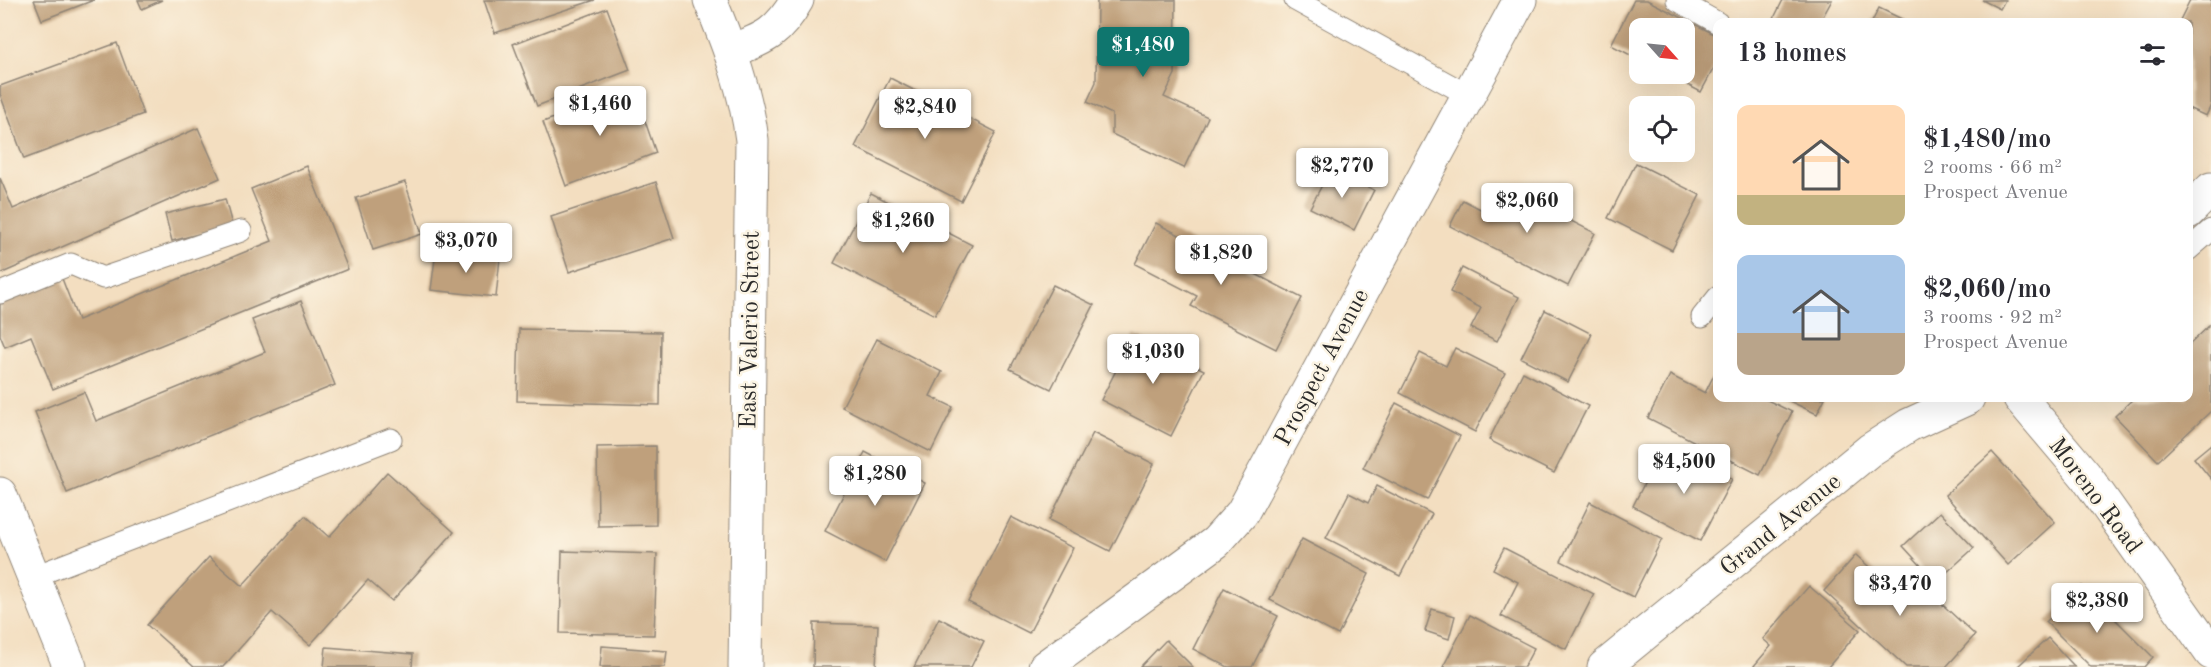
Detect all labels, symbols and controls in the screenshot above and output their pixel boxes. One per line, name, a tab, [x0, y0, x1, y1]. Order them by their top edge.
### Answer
north arrow	[1629, 18, 1695, 84]
map controls	[1629, 18, 1695, 162]
pin: $1,480	[1094, 27, 1192, 78]
text: $1,480	[1111, 36, 1175, 56]
icon: filters	[2136, 38, 2169, 71]
text: 13 homes	[1737, 41, 1846, 67]
pin: $1,460	[551, 86, 649, 137]
pin: $2,840	[876, 89, 974, 140]
text: $1,460	[568, 95, 632, 115]
button: locate	[1629, 96, 1695, 162]
text: $2,840	[893, 98, 957, 118]
text: $1,480/mo	[1923, 127, 2051, 153]
icon: home	[1785, 129, 1857, 201]
pin: $2,770	[1293, 148, 1391, 199]
text: $2,770	[1310, 157, 1374, 177]
text: 2 rooms · 66 m²	[1923, 158, 2062, 178]
pin: $2,060	[1478, 183, 1576, 234]
text: Prospect Avenue	[1923, 183, 2068, 203]
text: $2,060	[1495, 192, 1559, 212]
pin: $1,260	[854, 203, 952, 254]
text: $1,260	[871, 212, 935, 232]
pin: $3,070	[417, 223, 515, 274]
street label: East Valerio Street	[737, 231, 765, 429]
text: $3,070	[434, 232, 498, 252]
pin: $1,820	[1172, 235, 1270, 286]
text: $1,820	[1189, 244, 1253, 264]
text: $2,060/mo	[1923, 277, 2051, 303]
icon: home	[1785, 279, 1857, 351]
street label: Prospect Avenue	[1271, 286, 1374, 450]
text: 3 rooms · 92 m²	[1923, 308, 2062, 328]
text: Prospect Avenue	[1923, 333, 2068, 353]
pin: $1,030	[1104, 334, 1202, 385]
text: $1,030	[1121, 343, 1185, 363]
street label: Moreno Road	[2043, 434, 2145, 559]
pin: $4,500	[1635, 444, 1733, 495]
text: $4,500	[1652, 453, 1716, 473]
pin: $1,280	[826, 456, 924, 507]
text: $1,280	[843, 465, 907, 485]
street label: Grand Avenue	[1716, 470, 1846, 581]
pin: $3,470	[1851, 566, 1949, 617]
text: $3,470	[1868, 575, 1932, 595]
pin: $2,380	[2048, 583, 2146, 634]
text: $2,380	[2065, 592, 2129, 612]

